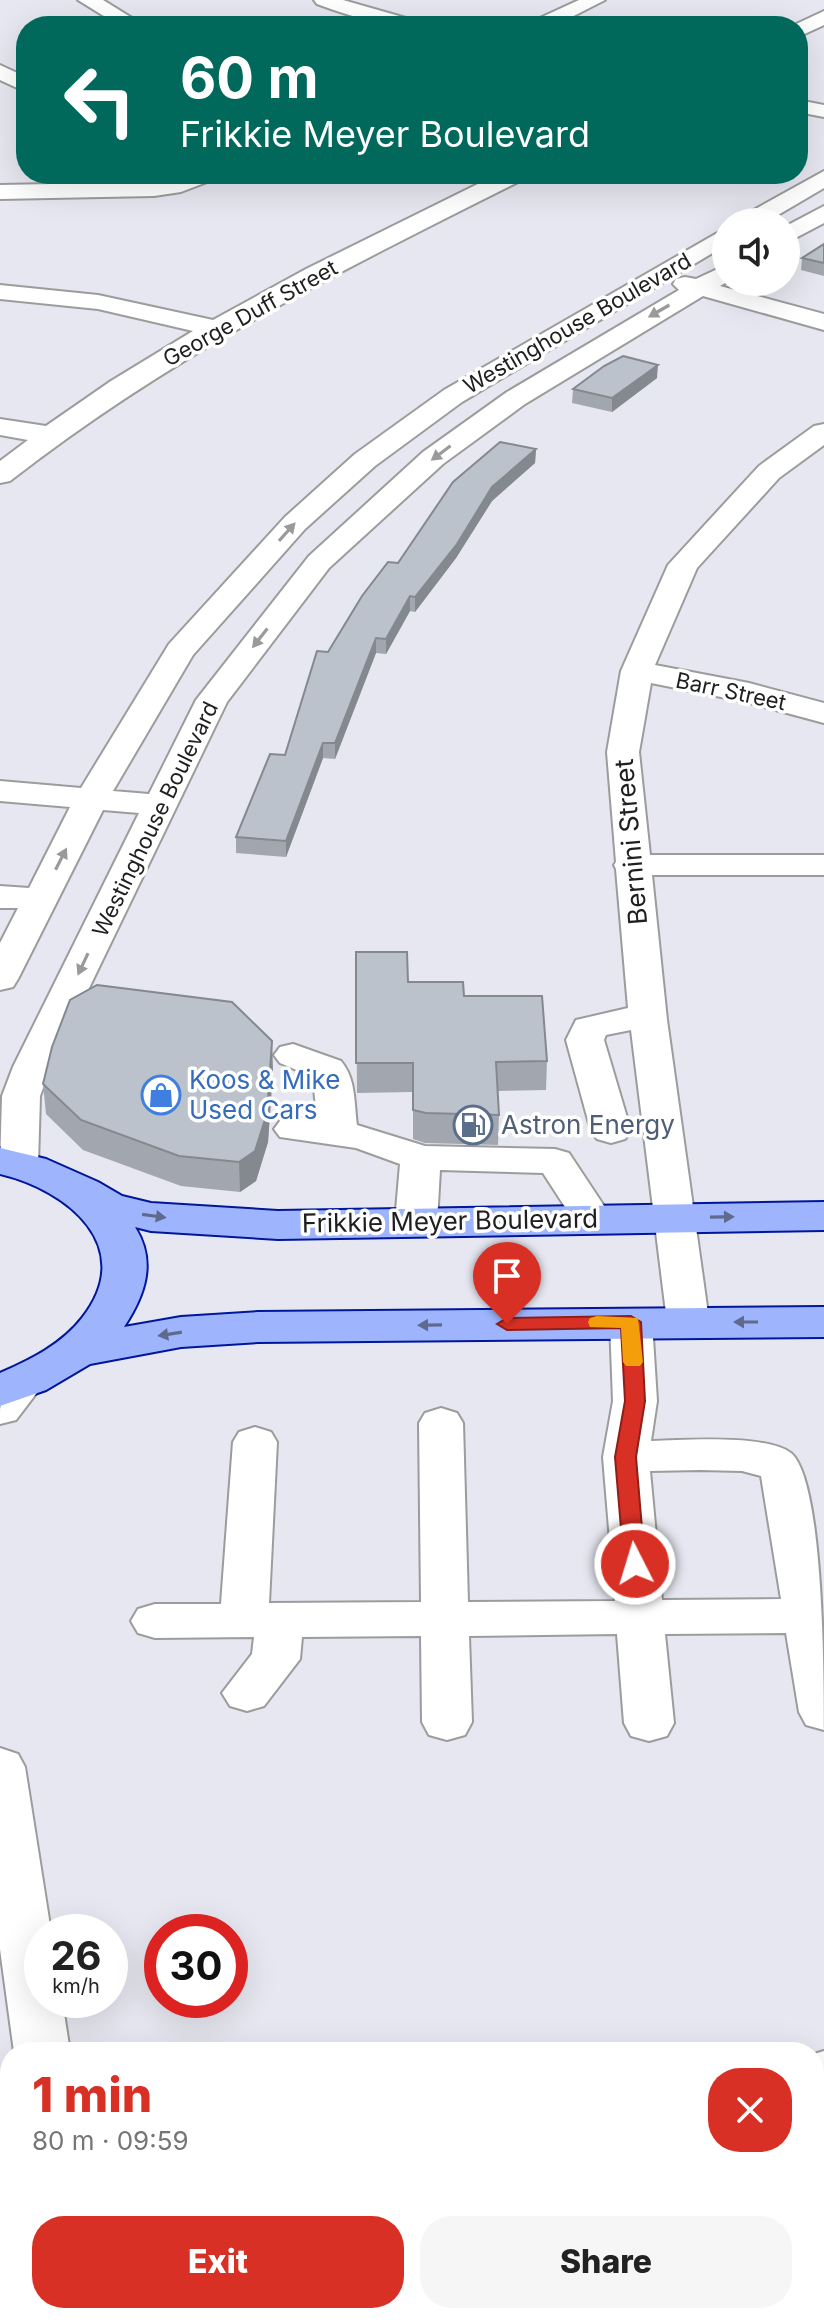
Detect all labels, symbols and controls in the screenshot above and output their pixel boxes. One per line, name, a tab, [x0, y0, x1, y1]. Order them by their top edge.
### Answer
text: 60 m	[180, 44, 319, 112]
icon: left	[48, 48, 152, 152]
text: Frikkie Meyer Boulevard	[180, 112, 590, 156]
map controls	[712, 208, 800, 296]
button: sound	[712, 208, 800, 296]
street label: Westinghouse Boulevard	[459, 247, 695, 399]
street label: George Duff Street	[158, 254, 342, 372]
one-way arrow	[647, 304, 670, 318]
one-way arrow	[430, 444, 451, 460]
one-way arrow	[278, 522, 296, 542]
one-way arrow	[252, 628, 269, 648]
street label: Barr Street	[674, 667, 788, 715]
street label: Westinghouse Boulevard	[87, 697, 223, 941]
street label: Bernini Street	[608, 758, 653, 926]
one-way arrow	[54, 848, 67, 871]
one-way arrow	[76, 952, 90, 976]
place label: Koos & Mike Used Cars	[189, 1064, 340, 1125]
shop icon: Koos & Mike Used Cars	[140, 1074, 182, 1116]
fuel station icon: Astron Energy	[452, 1104, 494, 1146]
place label: Astron Energy	[501, 1109, 675, 1140]
street label: Frikkie Meyer Boulevard	[302, 1202, 598, 1239]
one-way arrow	[142, 1210, 167, 1223]
one-way arrow	[710, 1211, 735, 1224]
pin	[473, 1242, 541, 1324]
icon: arrive	[485, 1254, 529, 1298]
one-way arrow	[733, 1316, 758, 1328]
one-way arrow	[417, 1319, 442, 1331]
one-way arrow	[158, 1328, 183, 1341]
position arrow	[593, 1522, 677, 1606]
speed limit sign: 30	[144, 1914, 248, 2018]
text: 26	[50, 1931, 102, 1980]
text: km/h	[52, 1974, 100, 1998]
text: 1 min	[32, 2065, 152, 2124]
button: close	[708, 2068, 792, 2152]
text: 80 m · 09:59	[32, 2125, 189, 2156]
button: Exit	[32, 2216, 404, 2308]
button: Share	[420, 2216, 792, 2308]

